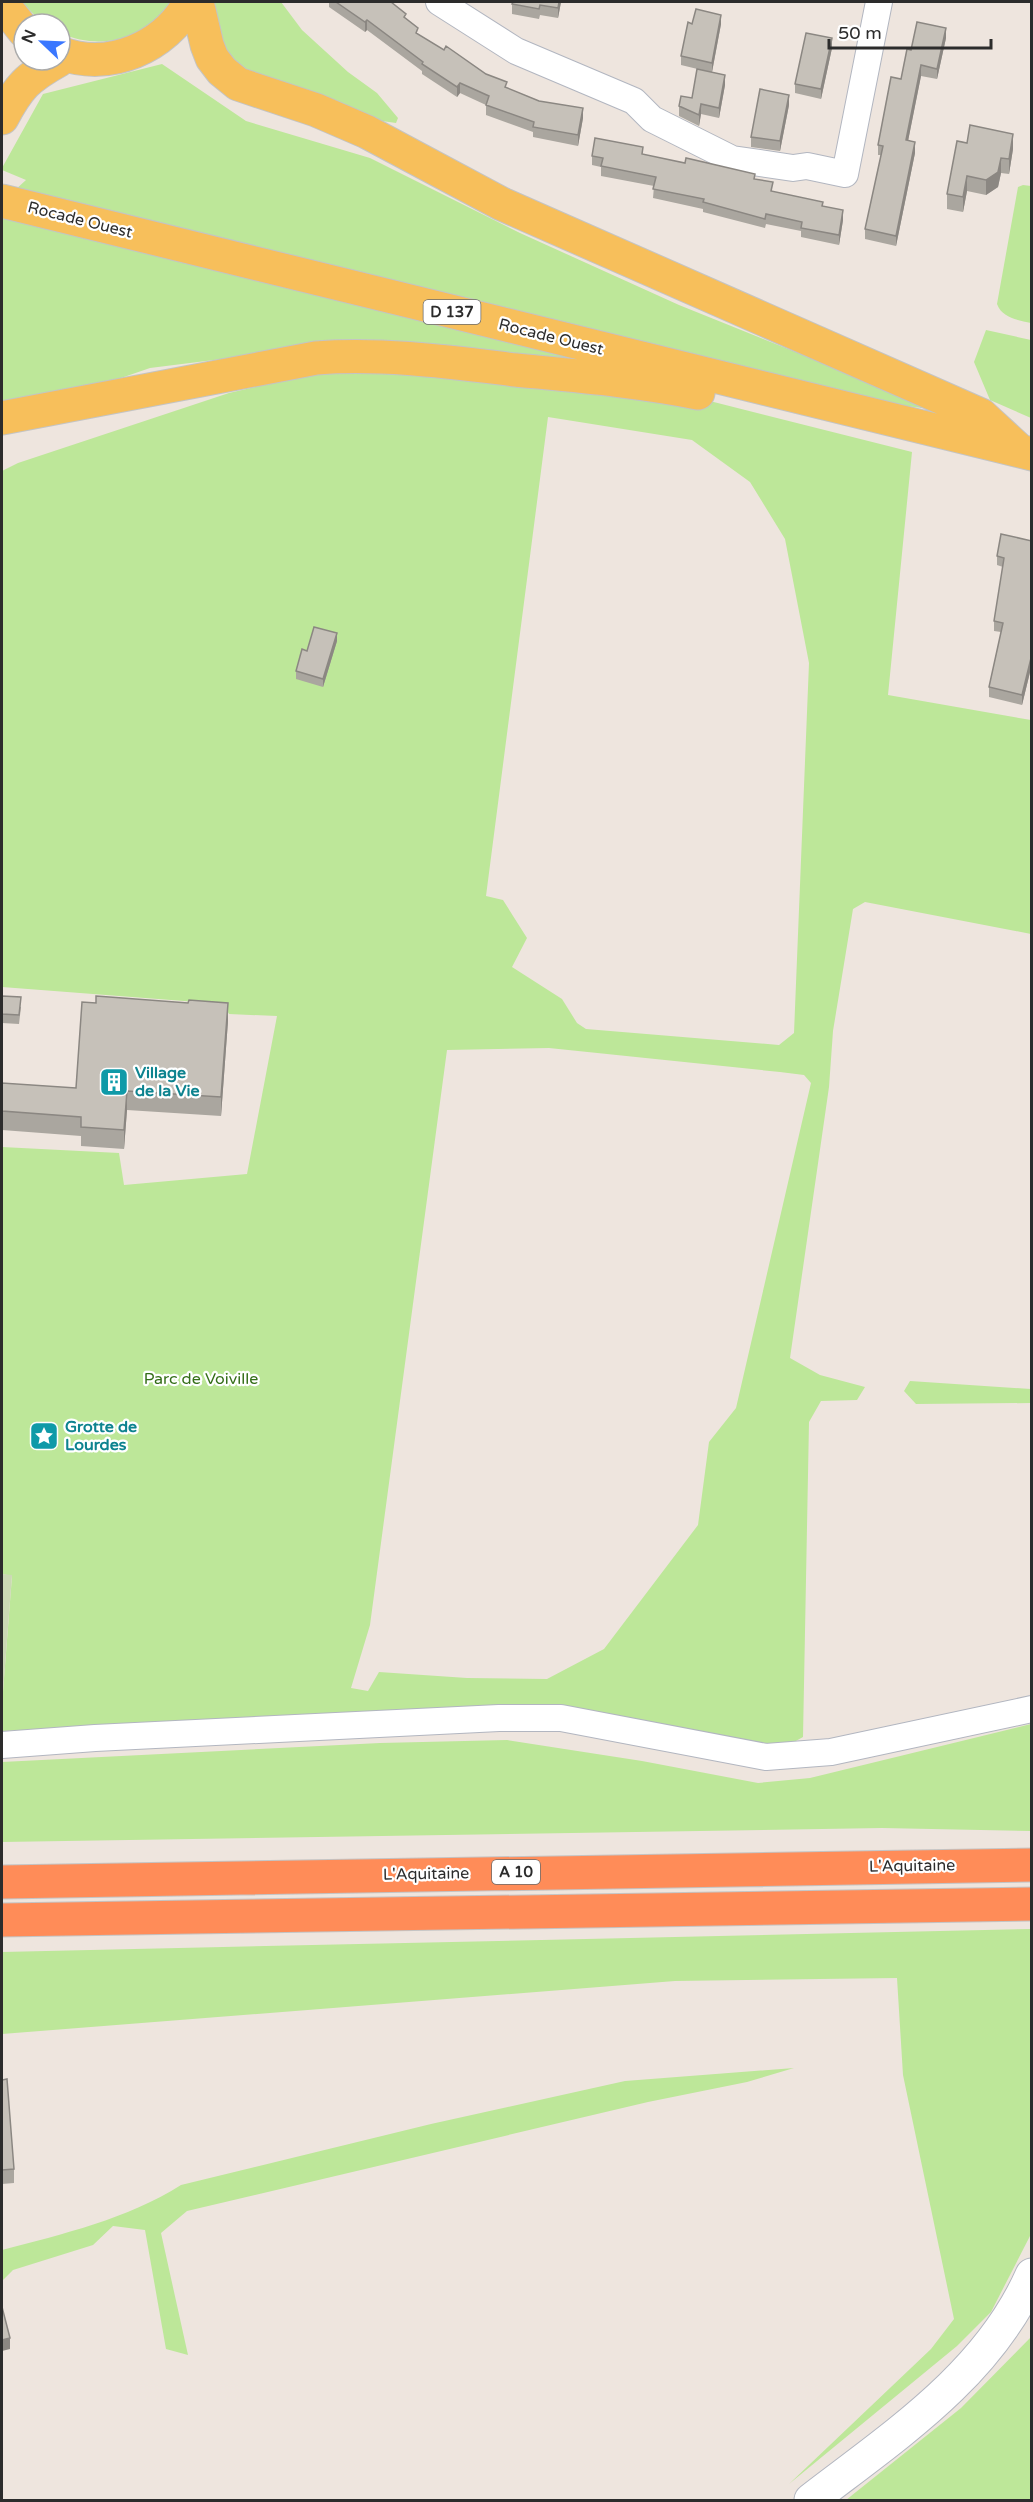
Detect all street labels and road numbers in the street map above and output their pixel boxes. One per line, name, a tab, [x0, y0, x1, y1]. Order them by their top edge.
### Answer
street label: Rocade Ouest	[25, 197, 135, 243]
road number: D 137	[424, 300, 480, 324]
street label: Rocade Ouest	[496, 314, 606, 360]
street label: L'Aquitaine	[869, 1855, 955, 1877]
road number: A 10	[492, 1860, 540, 1884]
street label: L'Aquitaine	[383, 1863, 469, 1885]

